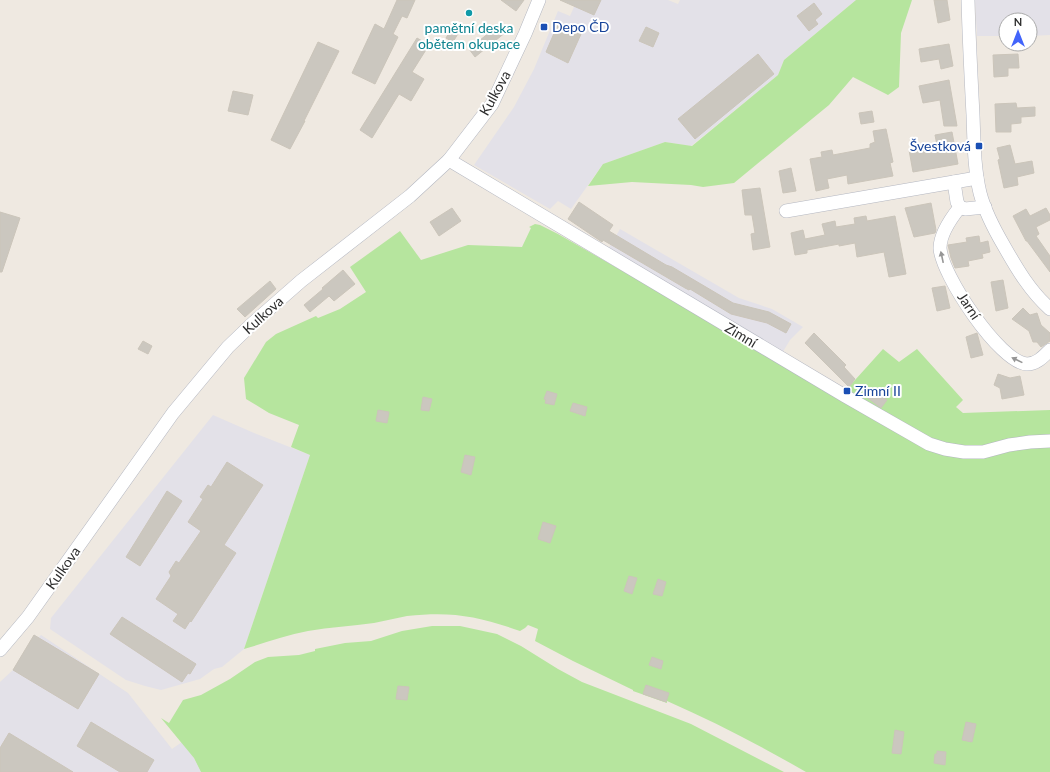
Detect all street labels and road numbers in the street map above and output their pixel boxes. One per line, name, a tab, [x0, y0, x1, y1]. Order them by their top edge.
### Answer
street label: Kulkova	[475, 67, 514, 118]
street label: Jarní	[954, 289, 985, 323]
street label: Kulkova	[239, 292, 286, 337]
street label: Zimní	[722, 318, 761, 351]
street label: Kulkova	[42, 543, 83, 592]

